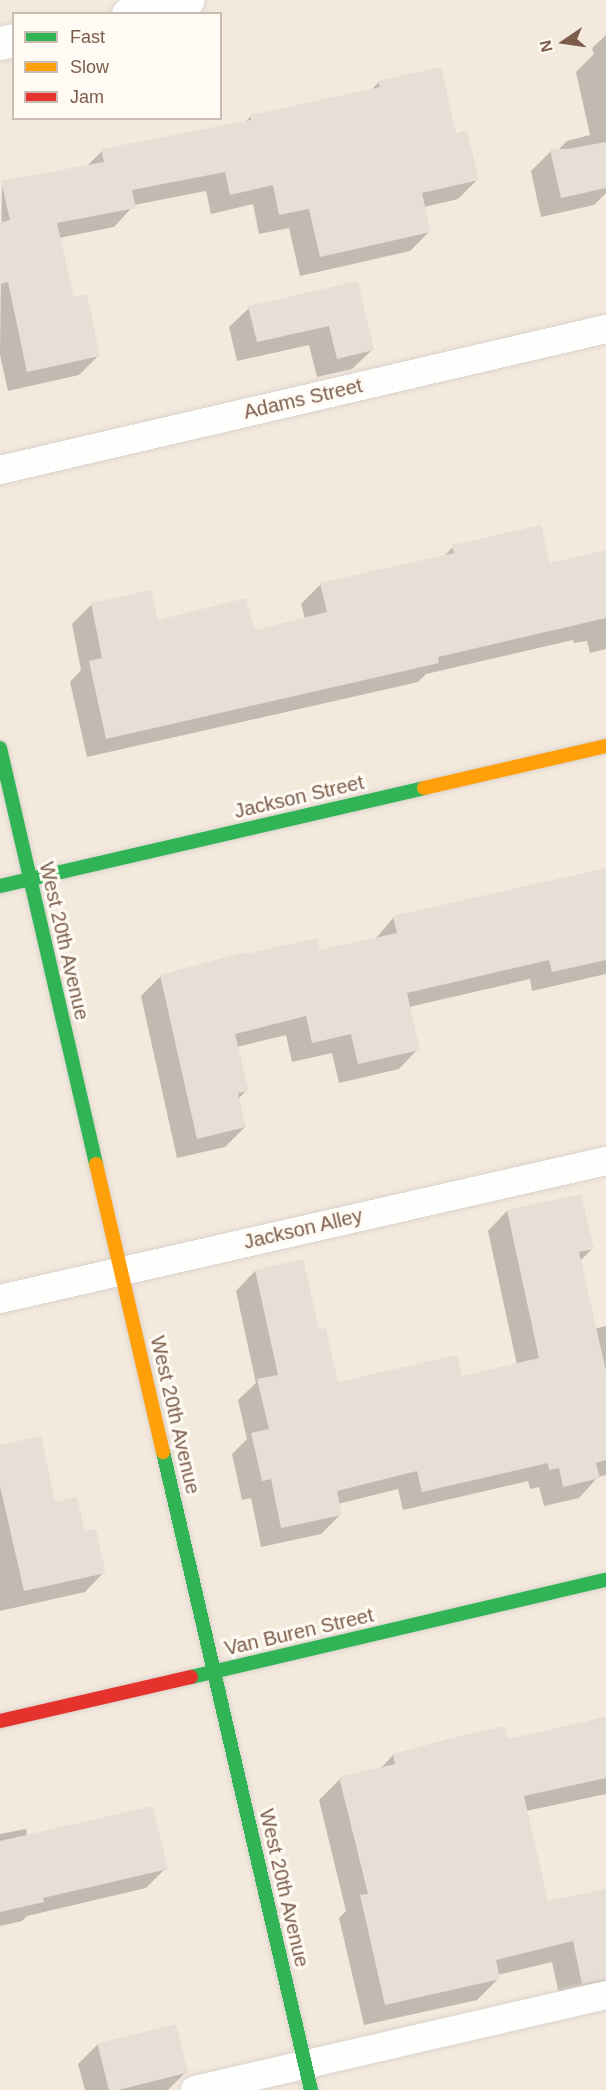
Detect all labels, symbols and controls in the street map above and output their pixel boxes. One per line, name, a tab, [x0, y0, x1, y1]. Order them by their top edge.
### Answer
legend	[12, 12, 222, 120]
north arrow	[534, 12, 594, 72]
text: Fast	[70, 27, 105, 47]
text: N	[536, 39, 556, 54]
text: Slow	[70, 57, 109, 77]
text: Jam	[70, 87, 104, 107]
street label: Adams Street	[241, 374, 365, 424]
street label: Jackson Street	[232, 770, 366, 824]
street label: West 20th Avenue	[34, 859, 94, 1023]
street label: Jackson Alley	[241, 1204, 365, 1254]
street label: West 20th Avenue	[145, 1333, 205, 1497]
street label: Van Buren Street	[222, 1603, 376, 1661]
street label: West 20th Avenue	[254, 1806, 314, 1970]

